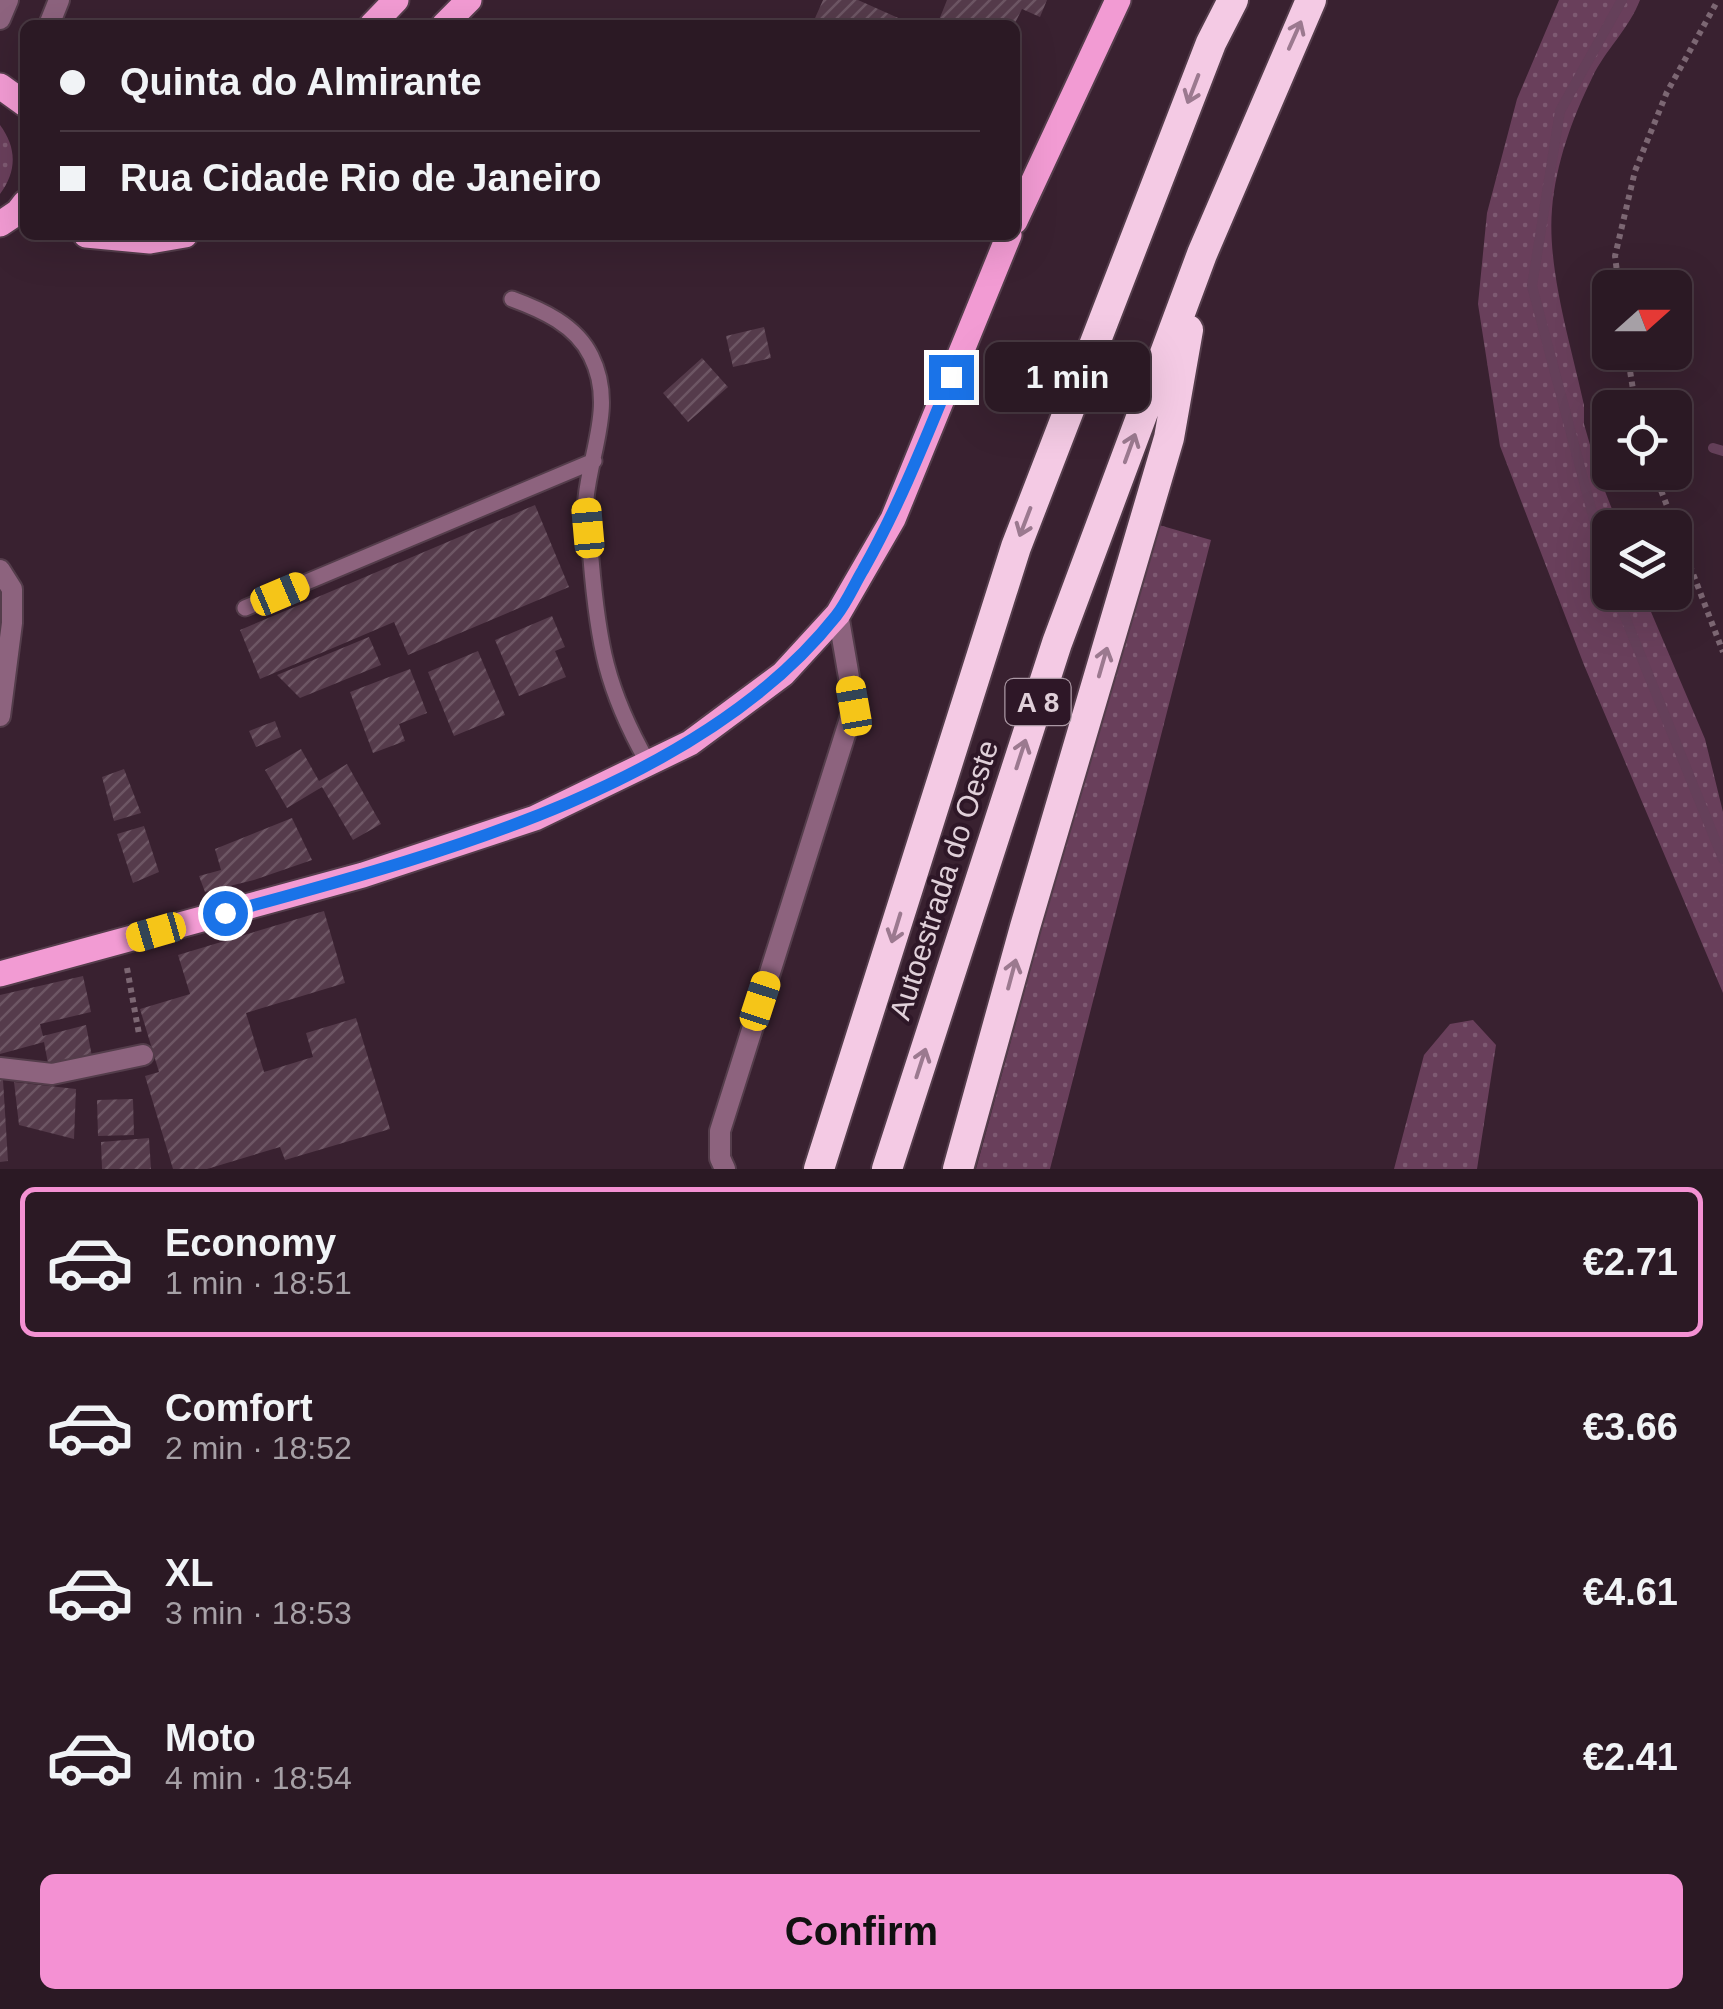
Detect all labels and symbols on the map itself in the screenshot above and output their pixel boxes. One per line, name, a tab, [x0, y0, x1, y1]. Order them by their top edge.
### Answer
one-way arrow	[1287, 21, 1306, 51]
one-way arrow	[1183, 73, 1201, 104]
north arrow	[1592, 270, 1692, 370]
callout: 1 min	[986, 342, 1151, 412]
route end	[929, 355, 974, 400]
one-way arrow	[1122, 433, 1140, 464]
car	[570, 497, 606, 559]
one-way arrow	[1015, 506, 1033, 537]
car	[247, 568, 313, 620]
one-way arrow	[1095, 647, 1113, 678]
car	[834, 674, 874, 738]
road number: A 8	[1006, 679, 1070, 725]
street label: Autoestrada do Oeste	[883, 736, 1004, 1024]
one-way arrow	[1014, 738, 1032, 770]
route start	[203, 891, 248, 936]
car	[123, 909, 189, 955]
one-way arrow	[885, 912, 903, 943]
one-way arrow	[1004, 959, 1022, 990]
car	[736, 968, 784, 1034]
one-way arrow	[914, 1048, 932, 1079]

